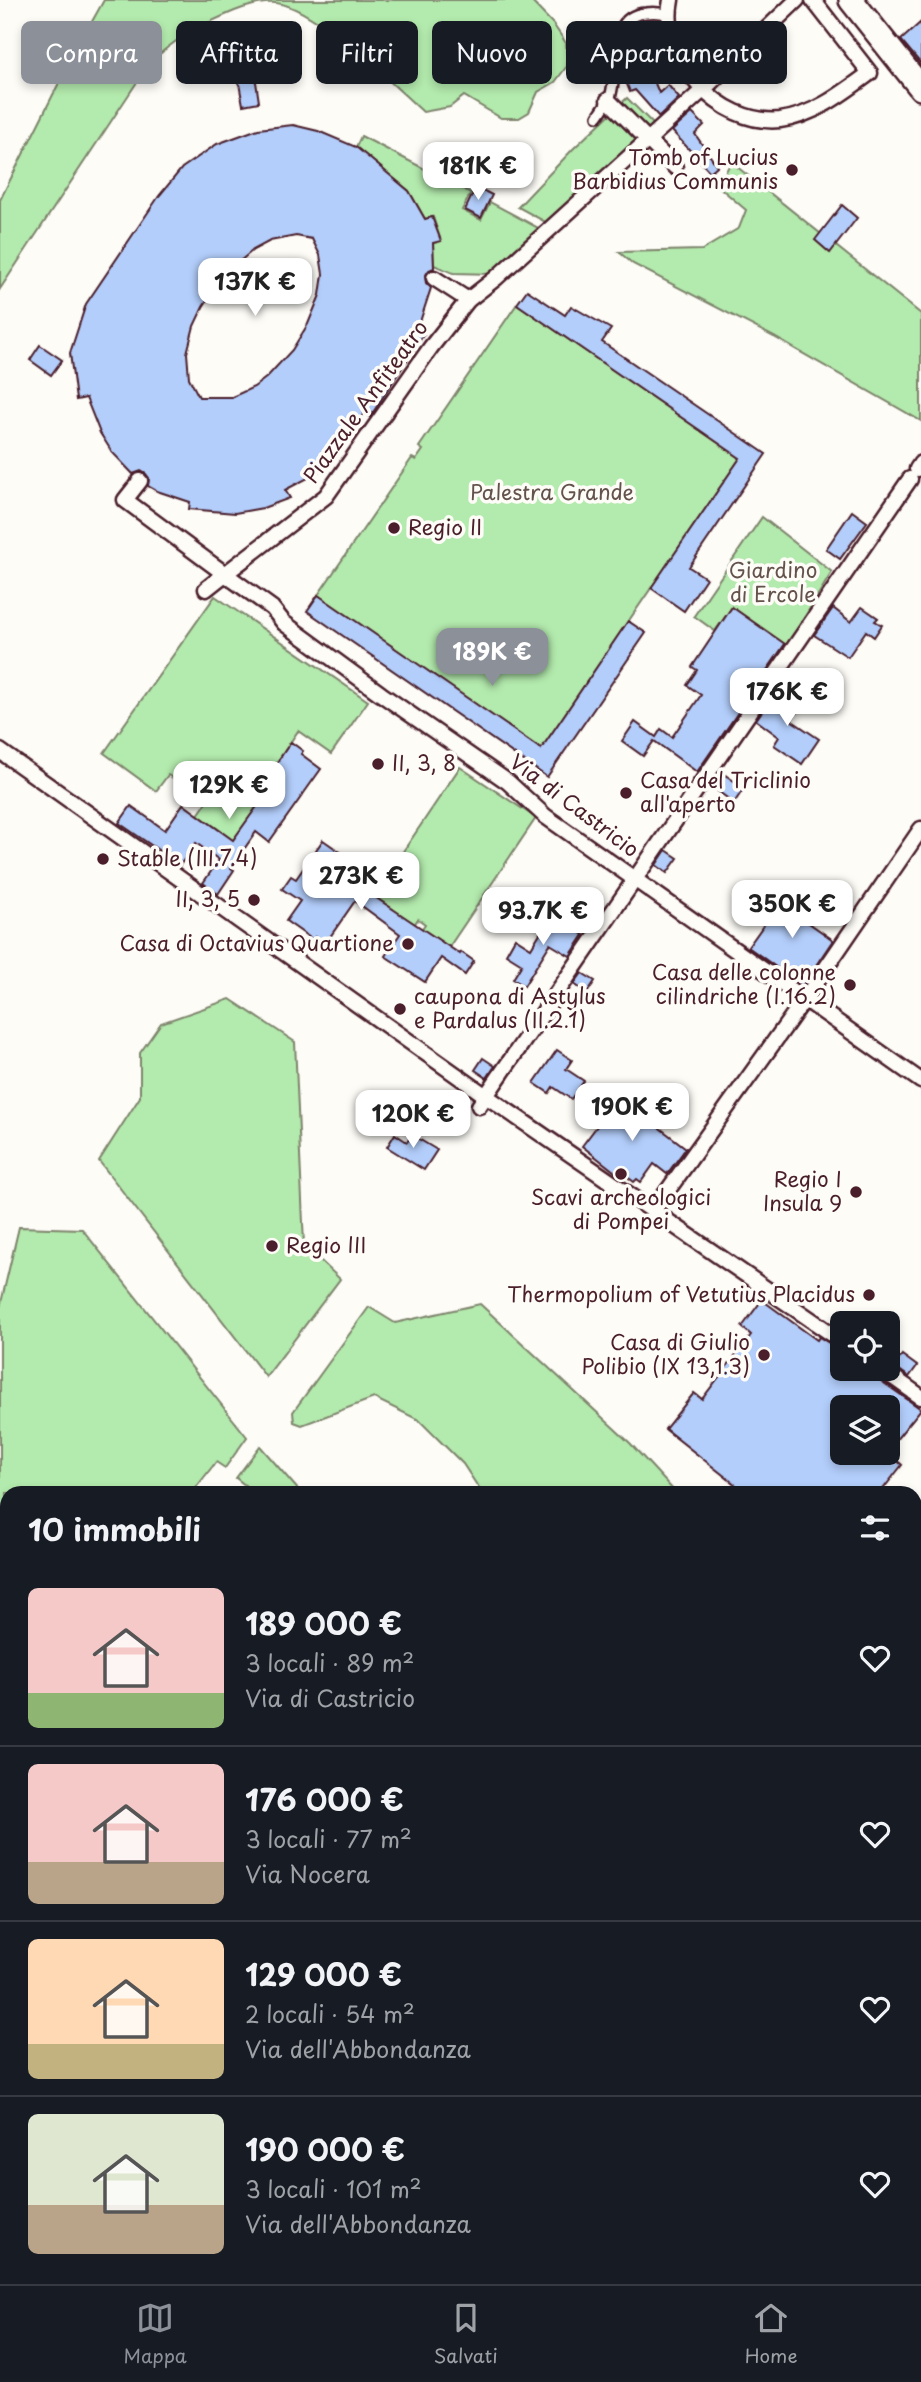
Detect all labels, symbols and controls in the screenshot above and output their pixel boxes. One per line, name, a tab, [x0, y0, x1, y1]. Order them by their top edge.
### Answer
chip: Compra	[21, 21, 162, 84]
chip: Affitta	[176, 21, 302, 84]
chip: Filtri	[316, 21, 418, 84]
chip: Nuovo	[432, 21, 552, 84]
chip: Appartamento	[566, 21, 787, 84]
place label: Tomb of Lucius Barbidius Communis	[572, 140, 778, 196]
pin: 181K €	[421, 142, 535, 202]
text: 181K €	[439, 147, 517, 182]
marker: Tomb of Lucius Barbidius Communis	[784, 162, 800, 178]
pin: 137K €	[198, 258, 312, 318]
text: 137K €	[214, 263, 296, 298]
street label: Piazzale Anfiteatro	[294, 313, 435, 489]
park label: Palestra Grande	[470, 475, 634, 507]
place label: Regio II	[408, 510, 482, 542]
marker: Regio II	[386, 520, 402, 536]
park label: Giardino di Ercole	[729, 553, 817, 609]
pin: 189K €	[435, 628, 549, 688]
text: 189K €	[452, 633, 532, 668]
pin: 176K €	[730, 668, 844, 728]
text: 176K €	[746, 673, 828, 708]
street label: Via di Castricio	[504, 745, 647, 864]
place label: II, 3, 8	[392, 746, 456, 778]
marker: II, 3, 8	[370, 756, 386, 772]
pin: 129K €	[172, 762, 286, 821]
place label: Casa del Triclinio all'aperto	[640, 763, 811, 819]
text: 129K €	[189, 766, 269, 801]
marker: Casa del Triclinio all'aperto	[618, 785, 634, 801]
place label: Stable (III.7.4)	[117, 841, 258, 873]
marker: Stable (III.7.4)	[95, 851, 111, 867]
pin: 273K €	[304, 852, 418, 912]
text: 273K €	[318, 857, 404, 892]
pin: 350K €	[735, 880, 849, 940]
place label: II, 3, 5	[175, 882, 240, 914]
text: 350K €	[748, 885, 836, 920]
pin: 93.7K €	[478, 888, 608, 947]
marker: II, 3, 5	[246, 892, 262, 908]
text: 93.7K €	[498, 892, 588, 927]
place label: Casa di Octavius Quartione	[119, 926, 394, 958]
marker: Casa di Octavius Quartione	[400, 936, 416, 952]
place label: Casa delle colonne cilindriche (I.16.2)	[652, 955, 836, 1011]
marker: Casa delle colonne cilindriche (I.16.2)	[842, 977, 858, 993]
place label: caupona di Astylus e Pardalus (II.2.1)	[414, 979, 606, 1035]
marker: caupona di Astylus e Pardalus (II.2.1)	[392, 1001, 408, 1017]
pin: 190K €	[575, 1084, 689, 1143]
text: 190K €	[591, 1088, 673, 1123]
pin: 120K €	[356, 1090, 470, 1150]
text: 120K €	[371, 1095, 455, 1130]
place label: Regio I Insula 9	[763, 1162, 842, 1218]
marker: Scavi archeologici di Pompei	[613, 1166, 629, 1182]
place label: Scavi archeologici di Pompei	[531, 1180, 711, 1236]
marker: Regio I Insula 9	[848, 1184, 864, 1200]
place label: Regio III	[286, 1228, 366, 1260]
marker: Regio III	[264, 1238, 280, 1254]
place label: Thermopolium of Vetutius Placidus	[507, 1277, 855, 1309]
marker: Thermopolium of Vetutius Placidus	[861, 1287, 877, 1303]
map controls	[830, 1311, 900, 1465]
button: locate	[830, 1311, 900, 1381]
place label: Casa di Giulio Polibio (IX 13,1.3)	[582, 1325, 750, 1381]
marker: Casa di Giulio Polibio (IX 13,1.3)	[756, 1347, 772, 1363]
button: layers	[830, 1395, 900, 1465]
text: 10 immobili	[28, 1506, 201, 1551]
icon: filters	[856, 1509, 894, 1547]
text: 189 000 €	[245, 1600, 402, 1645]
icon: home	[84, 1616, 168, 1700]
icon: heart	[856, 1639, 894, 1677]
text: 3 locali · 89 m²	[245, 1645, 414, 1680]
text: Via di Castricio	[245, 1680, 415, 1715]
text: 176 000 €	[245, 1776, 404, 1821]
icon: home	[84, 1792, 168, 1876]
icon: heart	[856, 1815, 894, 1853]
text: 3 locali · 77 m²	[245, 1821, 412, 1856]
text: Via Nocera	[245, 1856, 370, 1891]
text: 129 000 €	[245, 1951, 402, 1996]
icon: home	[84, 1967, 168, 2051]
icon: heart	[856, 1990, 894, 2028]
text: 2 locali · 54 m²	[245, 1996, 415, 2031]
text: Via dell'Abbondanza	[245, 2031, 471, 2066]
text: 190 000 €	[245, 2126, 405, 2171]
icon: home	[84, 2142, 168, 2226]
icon: heart	[856, 2165, 894, 2203]
text: 3 locali · 101 m²	[245, 2171, 422, 2206]
text: Via dell'Abbondanza	[245, 2206, 471, 2241]
tab: Mappa	[124, 2299, 187, 2369]
tab: Salvati	[434, 2299, 498, 2369]
tab: Home	[745, 2299, 797, 2369]

